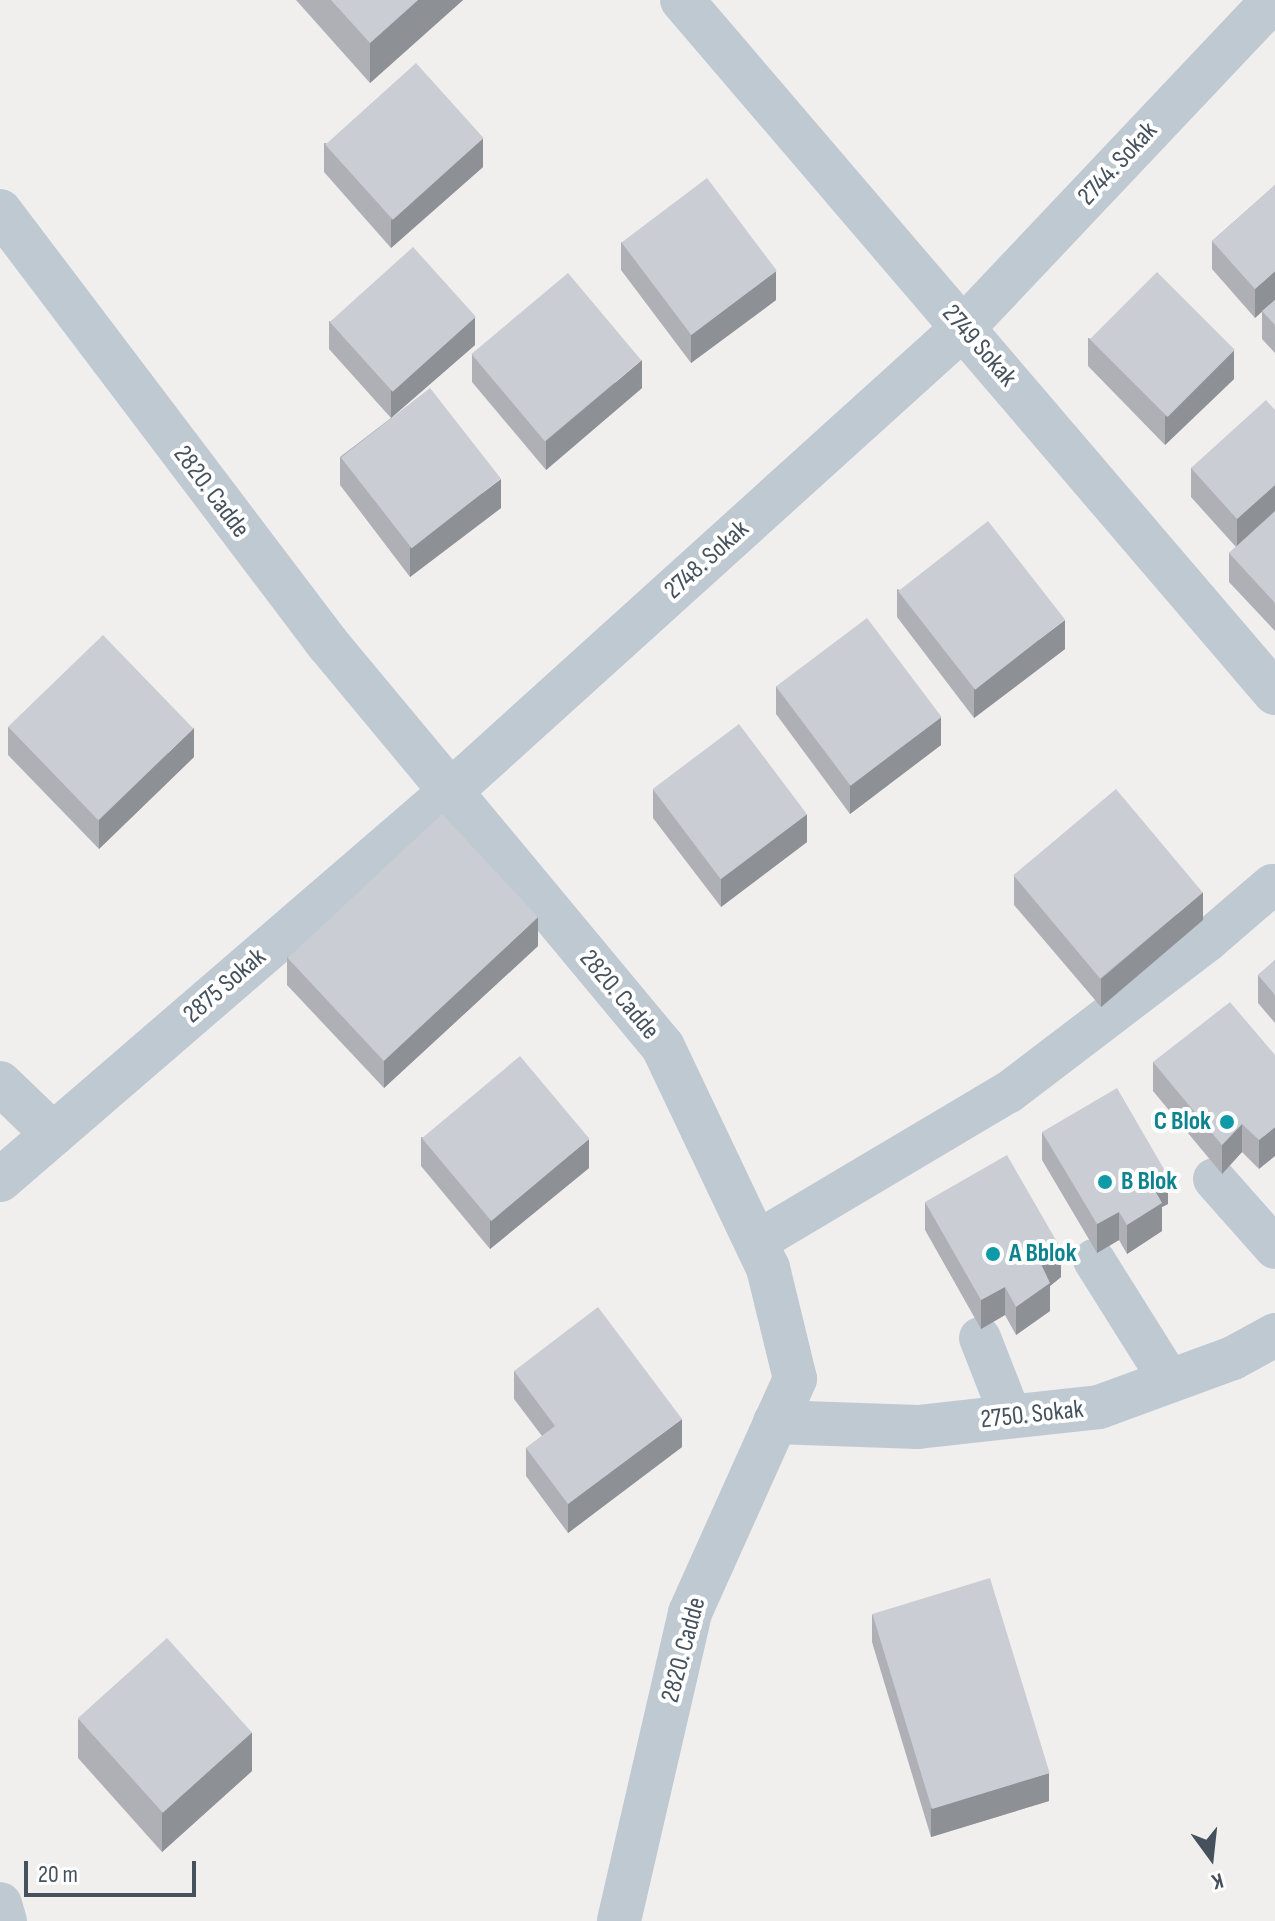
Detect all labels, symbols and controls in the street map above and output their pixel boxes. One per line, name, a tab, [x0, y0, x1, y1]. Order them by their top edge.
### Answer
street label: 2744. Sokak	[1072, 116, 1164, 212]
street label: 2749 Sokak	[935, 299, 1023, 393]
street label: 2820. Cadde	[166, 440, 256, 544]
street label: 2748. Sokak	[658, 514, 756, 606]
street label: 2875 Sokak	[178, 942, 272, 1030]
street label: 2820. Cadde	[573, 944, 665, 1046]
place label: C Blok	[1154, 1106, 1211, 1138]
marker: C Blok	[1218, 1113, 1236, 1131]
place label: B Blok	[1121, 1166, 1177, 1198]
marker: B Blok	[1096, 1173, 1114, 1191]
place label: A Bblok	[1009, 1238, 1077, 1270]
marker: A Bblok	[984, 1245, 1002, 1263]
street label: 2750. Sokak	[979, 1394, 1085, 1436]
street label: 2820. Cadde	[655, 1594, 713, 1706]
north arrow	[1171, 1817, 1251, 1897]
scale bar	[28, 1845, 200, 1895]
text: 20 m	[38, 1860, 78, 1889]
text: K	[1209, 1866, 1226, 1895]

